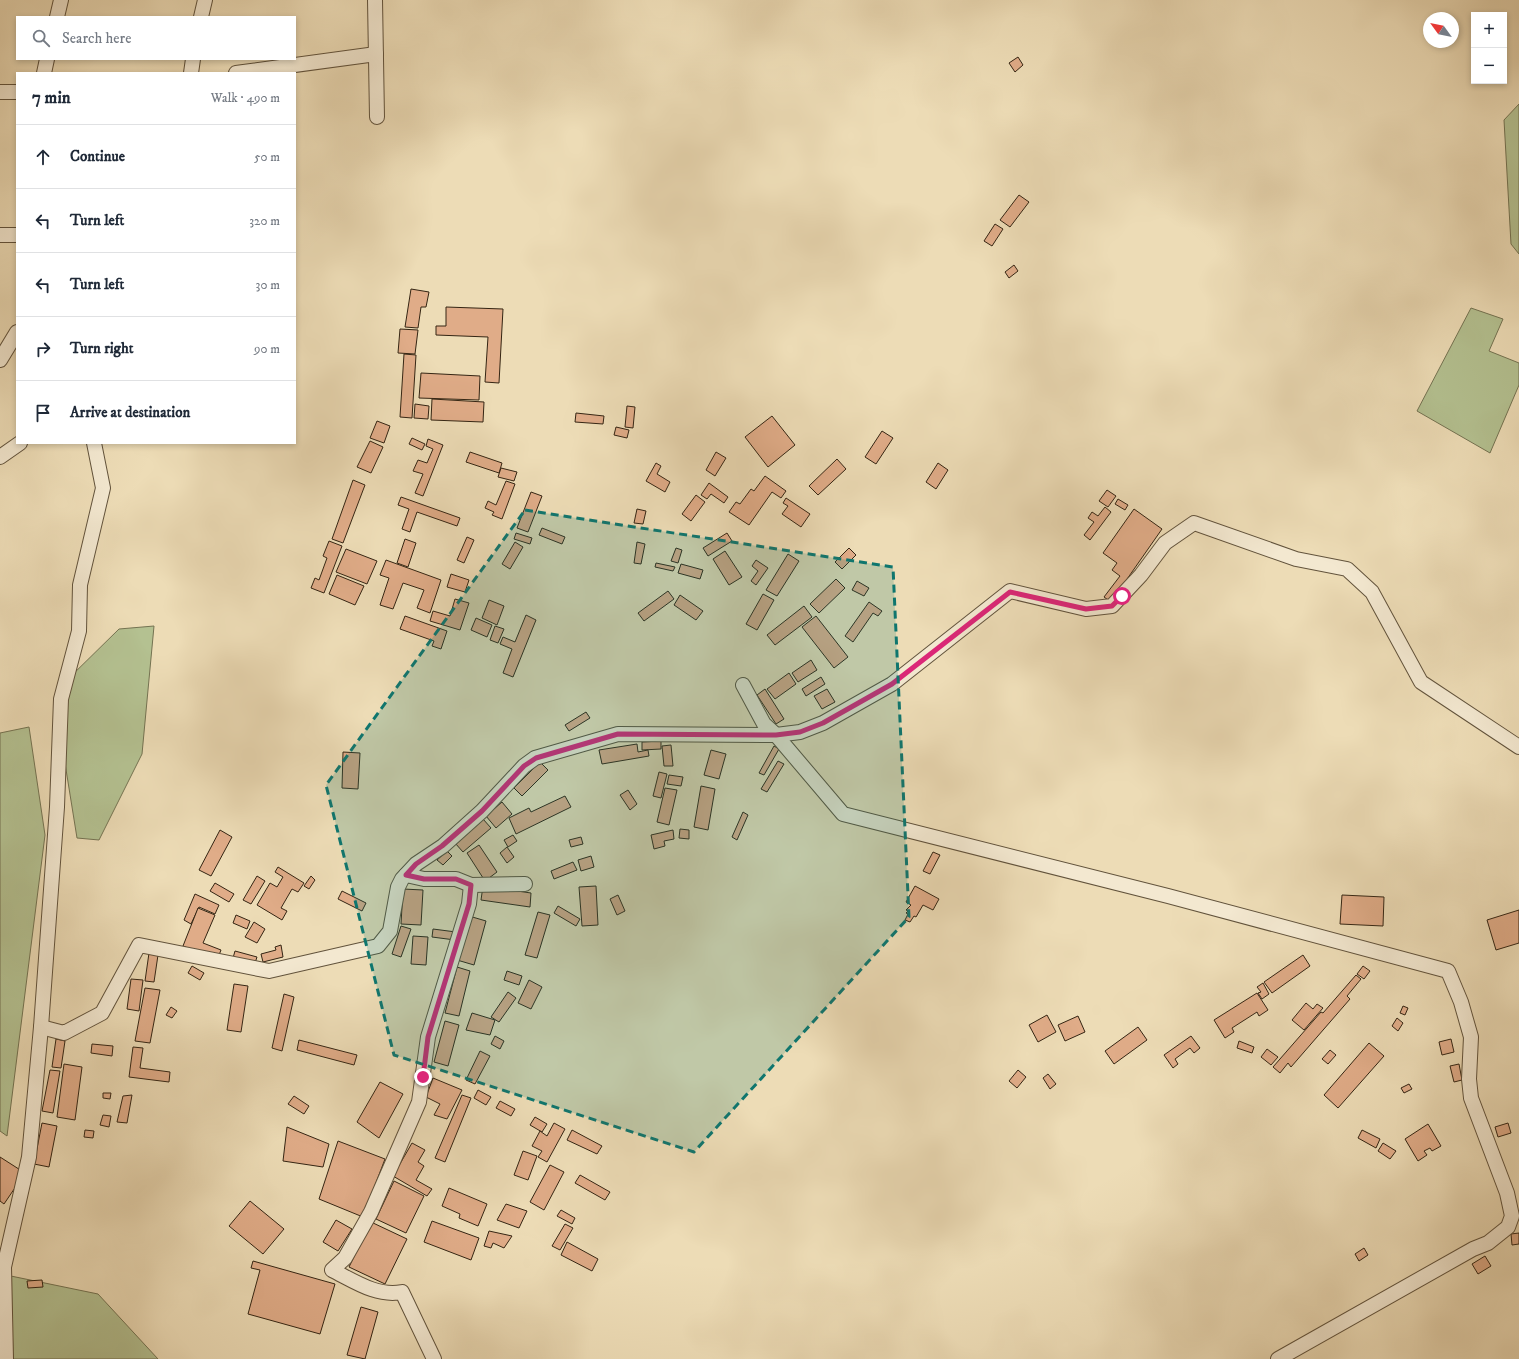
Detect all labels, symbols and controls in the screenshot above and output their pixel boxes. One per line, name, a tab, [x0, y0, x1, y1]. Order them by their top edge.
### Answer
north arrow	[1423, 12, 1459, 48]
map controls	[1471, 12, 1507, 84]
button: +	[1471, 12, 1507, 48]
search box	[16, 16, 296, 60]
icon: search	[30, 27, 52, 49]
text: Search here	[62, 29, 131, 48]
button: −	[1471, 48, 1507, 84]
text: 7 min	[32, 87, 71, 109]
text: Walk · 490 m	[211, 90, 280, 106]
icon: ahead	[32, 146, 54, 168]
text: Continue	[70, 147, 125, 166]
text: 50 m	[254, 149, 280, 165]
icon: left	[32, 210, 54, 232]
text: Turn left	[70, 211, 124, 230]
text: 320 m	[249, 213, 280, 229]
icon: left	[32, 274, 54, 296]
text: Turn left	[70, 275, 124, 294]
text: 30 m	[256, 277, 280, 293]
icon: right	[32, 338, 54, 360]
text: Turn right	[70, 339, 133, 358]
text: 90 m	[254, 341, 280, 357]
icon: arrive	[32, 402, 54, 424]
text: Arrive at destination	[70, 403, 190, 422]
route start	[1113, 587, 1131, 605]
route end	[414, 1068, 432, 1086]

